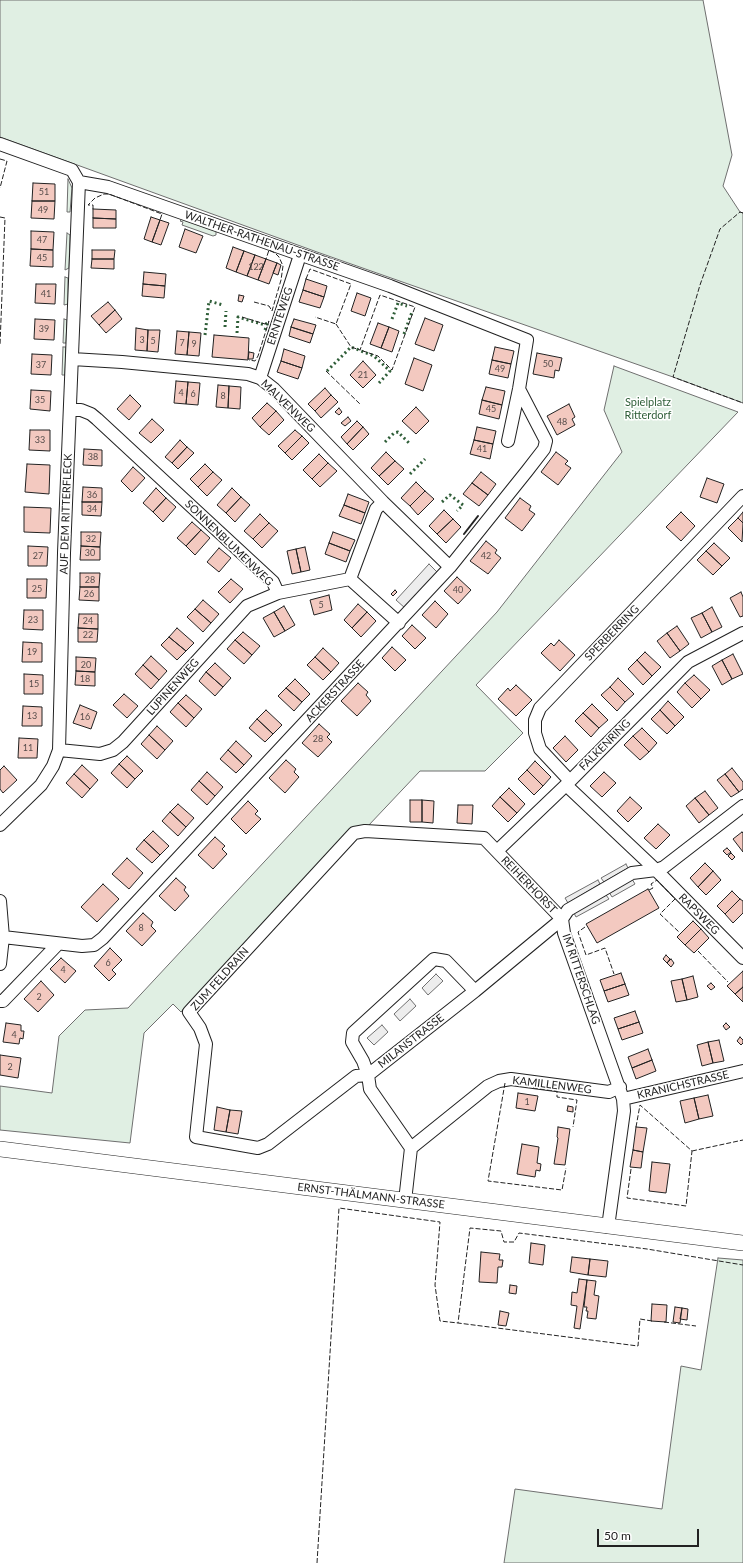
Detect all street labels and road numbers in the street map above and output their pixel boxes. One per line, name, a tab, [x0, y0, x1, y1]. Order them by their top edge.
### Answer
street label: WALTHER-RATHENAU-STRASSE	[183, 208, 341, 274]
street label: ERNTEWEG	[264, 285, 296, 347]
street label: MALVENWEG	[258, 377, 318, 435]
street label: AUF DEM RITTERFLECK	[57, 453, 75, 575]
street label: SONNENBLUMENWEG	[182, 497, 276, 589]
street label: SPERBERRING	[582, 602, 642, 664]
street label: LUPINENWEG	[144, 656, 202, 718]
street label: ACKERSTRASSE	[303, 657, 367, 725]
street label: FALKENRING	[577, 717, 633, 773]
street label: REIHERHORST	[498, 854, 560, 916]
street label: RAPSWEG	[676, 891, 722, 937]
street label: IM RITTERSCHLAG	[559, 932, 603, 1026]
street label: ZUM FELDRAIN	[188, 945, 252, 1013]
street label: MILANSTRASSE	[375, 1011, 447, 1071]
street label: KRANICHSTRASSE	[636, 1068, 730, 1102]
street label: KAMILLENWEG	[512, 1074, 592, 1096]
street label: ERNST-THÄLMANN-STRASSE	[297, 1180, 445, 1212]

